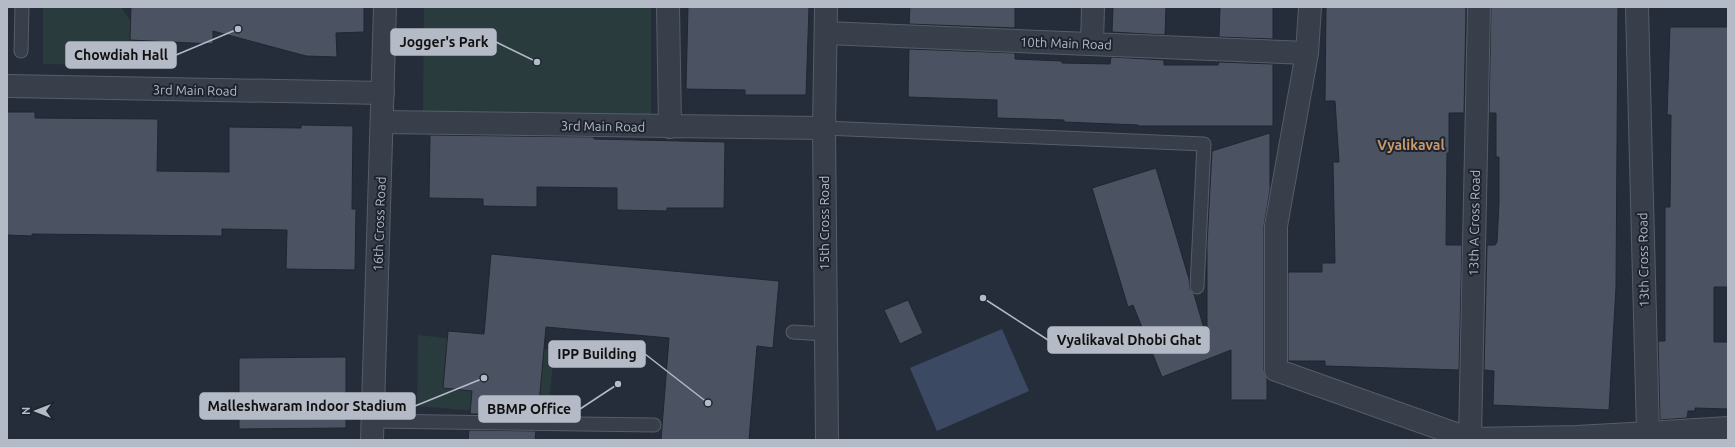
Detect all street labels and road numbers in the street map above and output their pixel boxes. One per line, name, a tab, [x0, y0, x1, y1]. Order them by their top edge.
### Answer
street label: 10th Main Road	[1020, 34, 1112, 52]
street label: 3rd Main Road	[153, 82, 237, 98]
street label: 3rd Main Road	[561, 118, 645, 134]
street label: 13th A Cross Road	[1466, 170, 1482, 276]
street label: 16th Cross Road	[370, 176, 388, 272]
street label: 15th Cross Road	[817, 176, 831, 270]
street label: 13th Cross Road	[1635, 212, 1651, 308]

